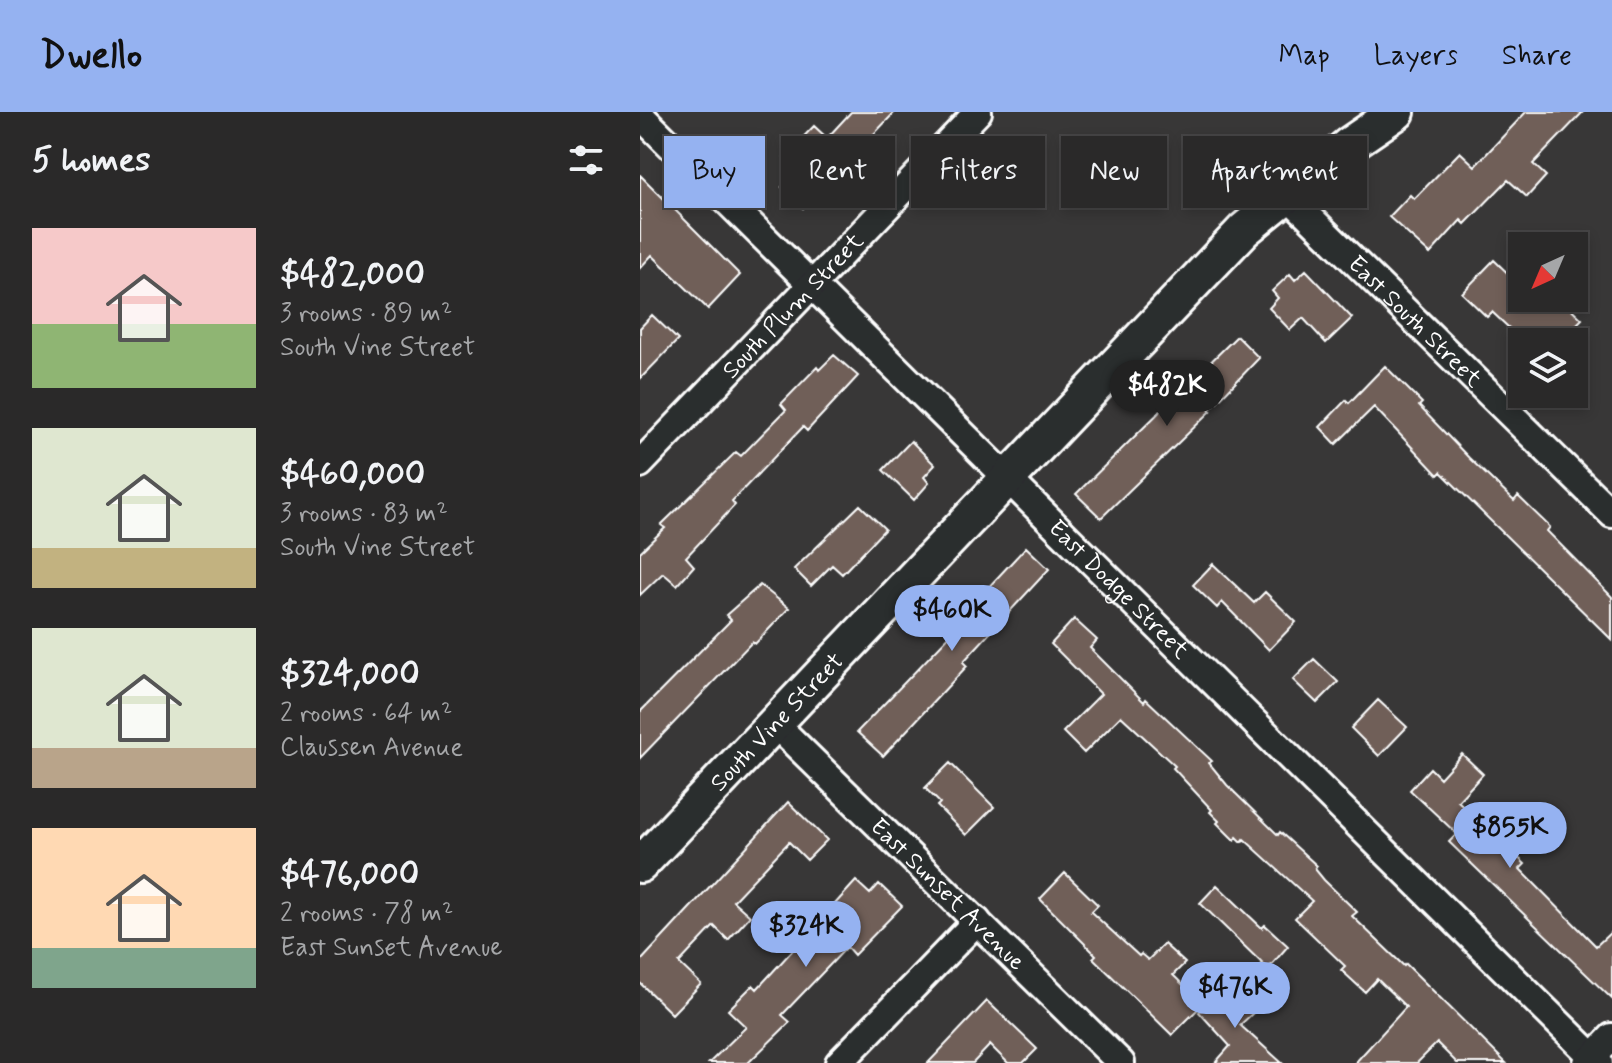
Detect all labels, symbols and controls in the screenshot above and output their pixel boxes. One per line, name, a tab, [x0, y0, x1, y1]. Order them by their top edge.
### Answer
text: Dwello	[40, 32, 142, 81]
text: Map	[1279, 38, 1330, 75]
text: Layers	[1374, 38, 1458, 75]
text: Share	[1502, 38, 1572, 75]
chip: Buy	[664, 136, 765, 208]
chip: Rent	[781, 136, 895, 208]
chip: Filters	[911, 136, 1045, 208]
chip: New	[1061, 136, 1167, 208]
chip: Apartment	[1183, 136, 1367, 208]
text: 5 homes	[32, 138, 150, 183]
icon: filters	[564, 138, 608, 182]
street label: South Plum Street	[716, 227, 871, 386]
north arrow	[1508, 232, 1588, 312]
map controls	[1508, 232, 1588, 408]
street label: East South Street	[1341, 249, 1488, 395]
text: $482,000	[280, 252, 425, 297]
icon: home	[96, 260, 192, 356]
text: 3 rooms · 89 m²	[280, 297, 452, 331]
button: layers	[1508, 328, 1588, 408]
text: South Vine Street	[280, 331, 475, 365]
pin: $482K	[1111, 360, 1223, 428]
text: $482K	[1128, 369, 1206, 403]
text: $460,000	[280, 452, 425, 497]
icon: home	[96, 460, 192, 556]
text: 3 rooms · 83 m²	[280, 497, 448, 531]
street label: East Dodge Street	[1041, 513, 1195, 666]
text: South Vine Street	[280, 531, 475, 565]
pin: $460K	[896, 585, 1008, 653]
text: $460K	[913, 594, 991, 628]
street label: South Vine Street	[704, 647, 851, 799]
text: $324,000	[280, 652, 420, 697]
icon: home	[96, 660, 192, 756]
text: 2 rooms · 64 m²	[280, 697, 452, 731]
text: Claussen Avenue	[280, 731, 463, 765]
pin: $855K	[1454, 802, 1566, 870]
text: $855K	[1472, 811, 1548, 845]
street label: East Sunset Avenue	[863, 812, 1031, 978]
text: $476,000	[280, 852, 419, 897]
icon: home	[96, 860, 192, 956]
text: 2 rooms · 78 m²	[280, 897, 453, 931]
pin: $324K	[750, 901, 862, 969]
text: $324K	[769, 910, 843, 944]
text: East Sunset Avenue	[280, 931, 502, 965]
pin: $476K	[1179, 962, 1291, 1030]
text: $476K	[1198, 971, 1272, 1005]

